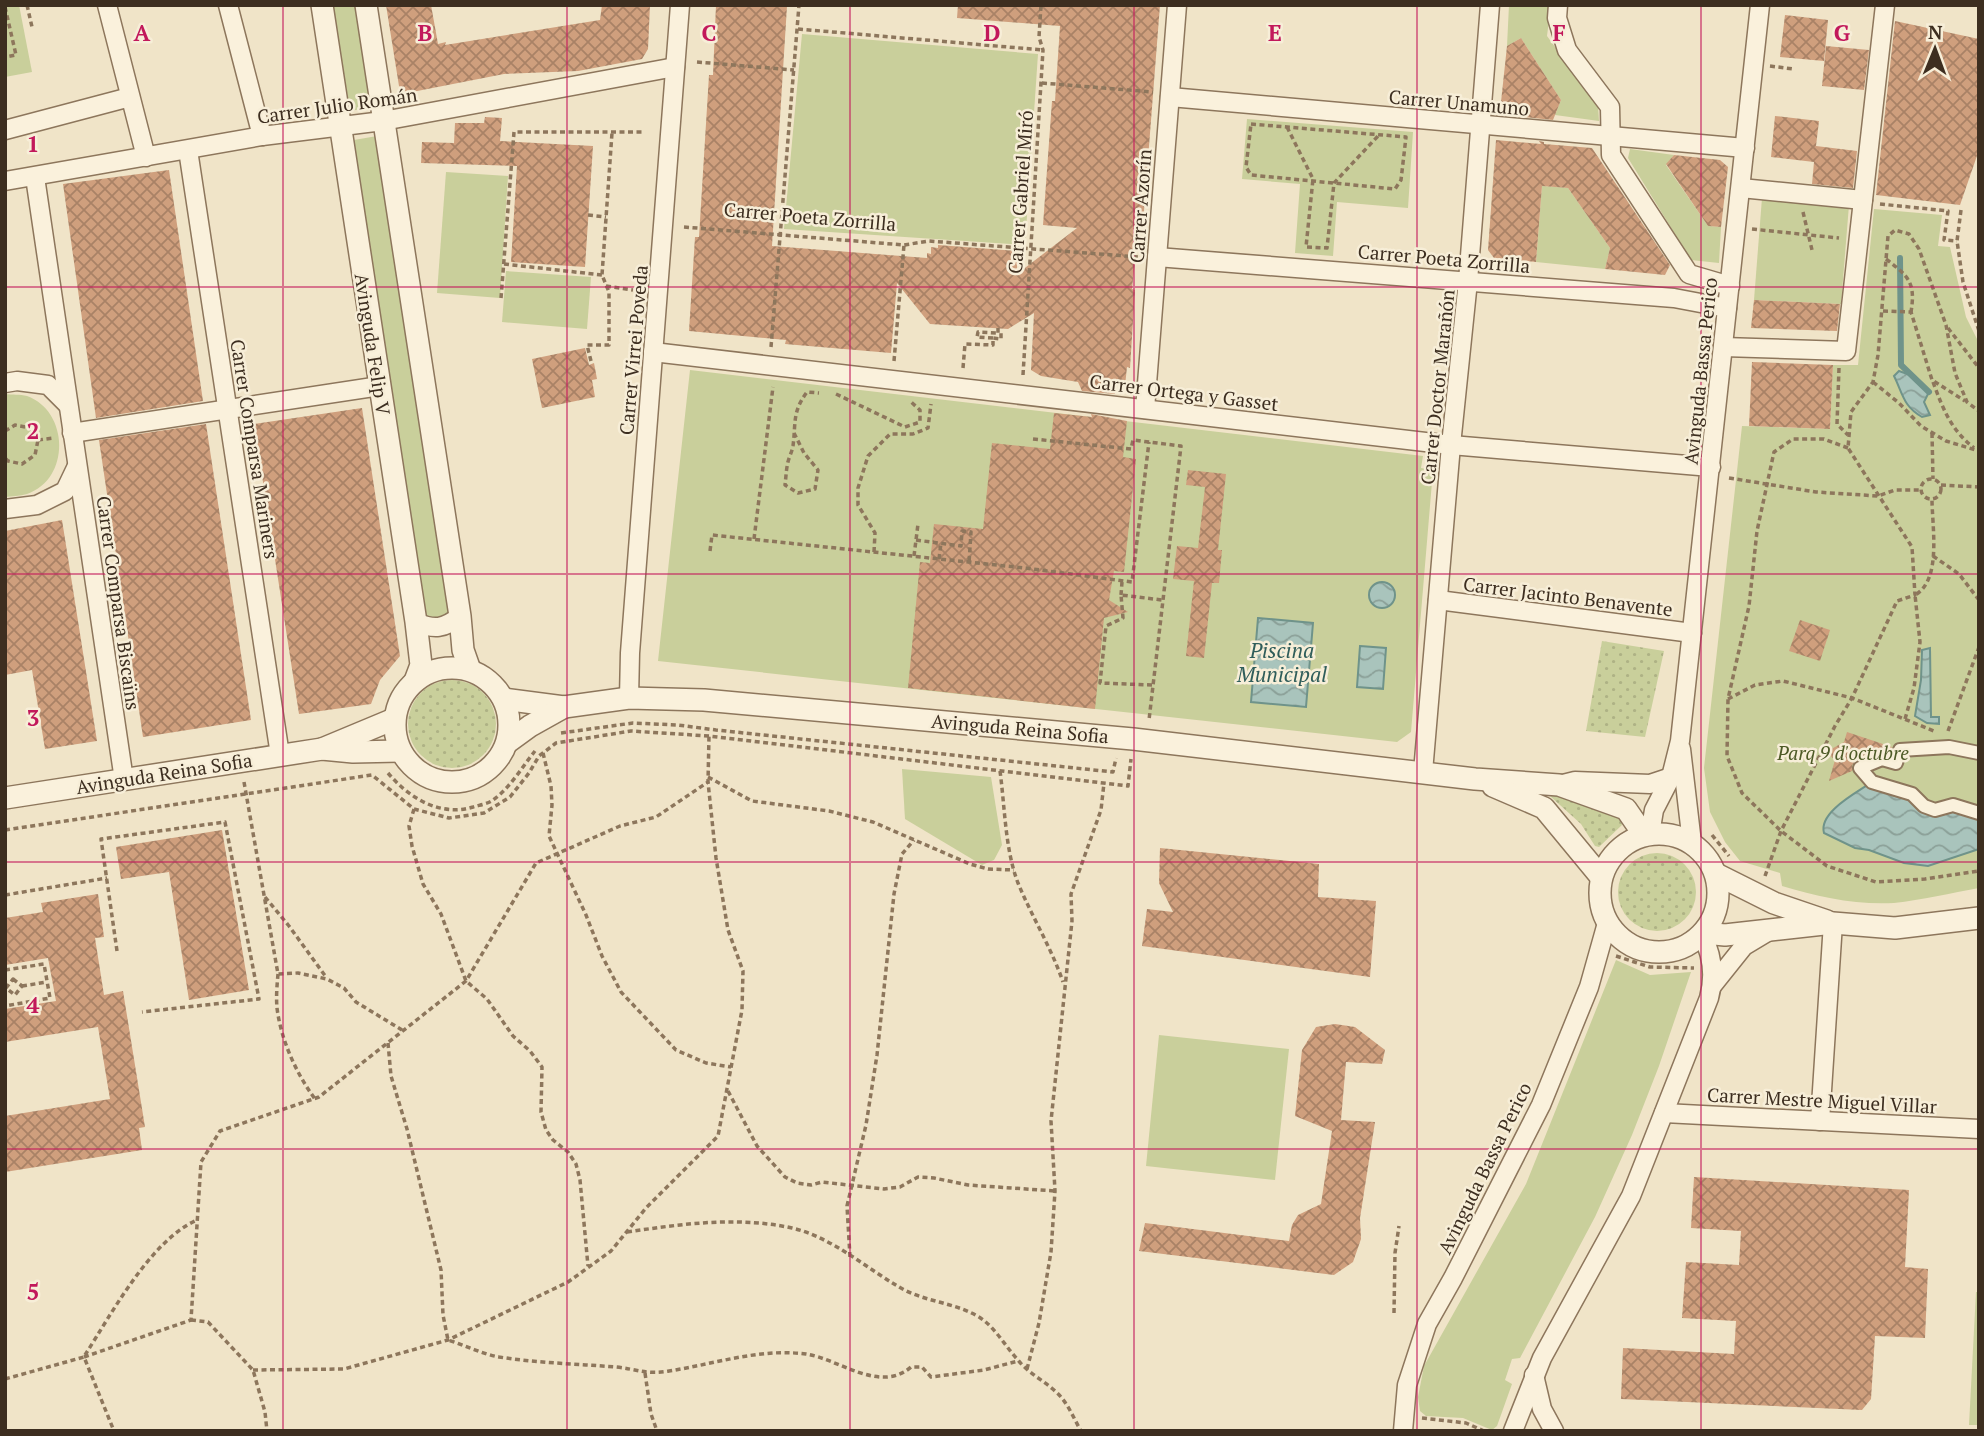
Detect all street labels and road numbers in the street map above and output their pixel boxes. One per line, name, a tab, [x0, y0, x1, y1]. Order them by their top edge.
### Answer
street label: Carrer Julio Román	[255, 81, 419, 129]
street label: Carrer Unamuno	[1388, 83, 1530, 121]
street label: Carrer Gabriel Miró	[1002, 109, 1038, 275]
street label: Carrer Azorín	[1124, 148, 1156, 264]
street label: Carrer Poeta Zorrilla	[723, 196, 898, 236]
street label: Carrer Poeta Zorrilla	[1357, 238, 1532, 278]
street label: Carrer Virrei Poveda	[613, 264, 653, 436]
street label: Avinguda Felip V	[349, 271, 397, 417]
street label: Avinguda Bassa Perico	[1678, 276, 1722, 466]
street label: Carrer Doctor Marañón	[1414, 288, 1460, 486]
street label: Carrer Comparsa Mariners	[225, 337, 285, 561]
street label: Carrer Ortega y Gasset	[1088, 368, 1280, 416]
street label: Carrer Comparsa Biscaïns	[92, 494, 146, 712]
street label: Carrer Jacinto Benavente	[1462, 571, 1674, 621]
street label: Avinguda Reina Sofia	[930, 708, 1110, 748]
street label: Avinguda Reina Sofia	[74, 747, 254, 799]
street label: Avinguda Bassa Perico	[1432, 1078, 1536, 1258]
street label: Carrer Mestre Miguel Villar	[1706, 1081, 1938, 1119]

